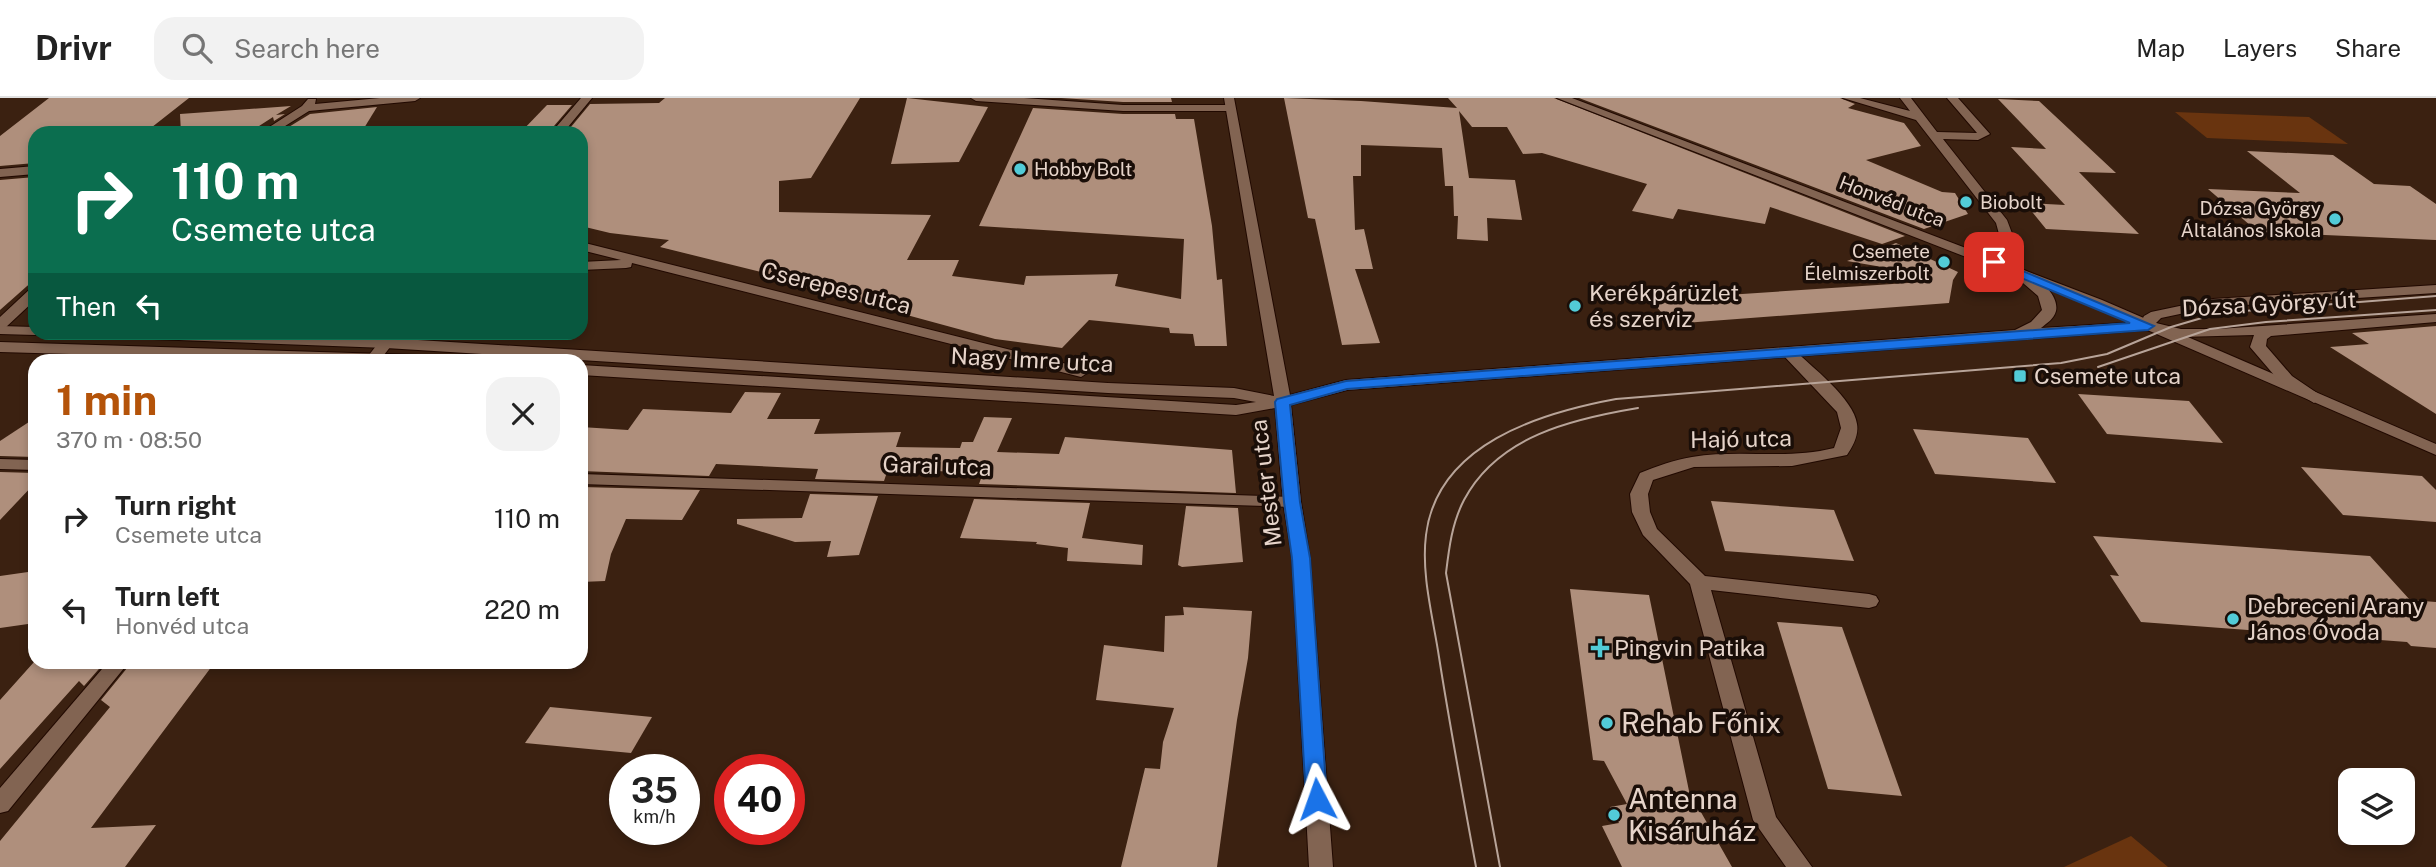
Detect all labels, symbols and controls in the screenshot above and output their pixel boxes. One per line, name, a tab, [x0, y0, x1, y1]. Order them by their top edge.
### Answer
search box	[154, 17, 644, 80]
text: Drivr	[35, 29, 112, 67]
icon: search	[178, 29, 216, 67]
text: Search here	[234, 33, 380, 64]
text: Map	[2136, 34, 2185, 62]
text: Layers	[2223, 34, 2297, 62]
text: Share	[2335, 34, 2401, 62]
text: 110 m	[171, 152, 299, 210]
icon: right	[56, 154, 147, 245]
place label: Hobby Bolt	[1034, 158, 1132, 180]
marker: Hobby Bolt	[1012, 161, 1028, 177]
street label: Honvéd utca	[1836, 171, 1948, 231]
place label: Biobolt	[1980, 191, 2043, 213]
marker: Biobolt	[1958, 194, 1974, 210]
place label: Dózsa György Általános Iskola	[2181, 197, 2321, 241]
text: Csemete utca	[171, 211, 376, 248]
marker: Dózsa György Általános Iskola	[2327, 211, 2343, 227]
pin	[1964, 232, 2024, 292]
place label: Csemete Élelmiszerbolt	[1804, 240, 1930, 284]
icon: arrive	[1975, 243, 2013, 281]
marker: Csemete Élelmiszerbolt	[1936, 254, 1952, 270]
street label: Cserepes utca	[759, 256, 914, 319]
place label: Kerékpárüzlet és szerviz	[1589, 279, 1739, 332]
street label: Dózsa György út	[2181, 285, 2357, 322]
icon: left	[130, 287, 168, 325]
text: Then	[56, 291, 116, 322]
marker: Kerékpárüzlet és szerviz	[1567, 298, 1583, 314]
street label: Nagy Imre utca	[950, 342, 1114, 377]
place label: Csemete utca	[2034, 362, 2181, 389]
marker: Csemete utca	[2012, 368, 2028, 384]
text: 1 min	[56, 375, 157, 424]
button: close	[486, 377, 560, 451]
street label: Mester utca	[1244, 418, 1287, 548]
street label: Hajó utca	[1690, 424, 1792, 453]
text: 370 m · 08:50	[56, 426, 202, 453]
street label: Garai utca	[882, 450, 992, 481]
text: Turn right	[115, 490, 237, 521]
icon: right	[56, 500, 94, 538]
text: 110 m	[494, 503, 560, 534]
text: Csemete utca	[115, 521, 262, 548]
text: Turn left	[115, 581, 220, 612]
icon: left	[56, 591, 94, 629]
place label: Debreceni Arany János Óvoda	[2247, 592, 2424, 645]
text: 220 m	[484, 594, 560, 625]
marker: Debreceni Arany János Óvoda	[2225, 611, 2241, 627]
text: Honvéd utca	[115, 612, 249, 639]
place label: Pingvin Patika	[1614, 634, 1765, 661]
marker: Pingvin Patika	[1592, 640, 1608, 656]
place label: Rehab Főnix	[1621, 706, 1781, 739]
marker: Rehab Főnix	[1599, 715, 1615, 731]
speed limit sign: 40	[714, 754, 805, 845]
position arrow	[1280, 762, 1354, 836]
map controls	[2338, 768, 2415, 845]
button: layers	[2338, 768, 2415, 845]
text: 35	[631, 770, 678, 811]
place label: Antenna Kisáruház	[1628, 782, 1756, 847]
text: km/h	[633, 806, 676, 827]
marker: Antenna Kisáruház	[1606, 807, 1622, 823]

